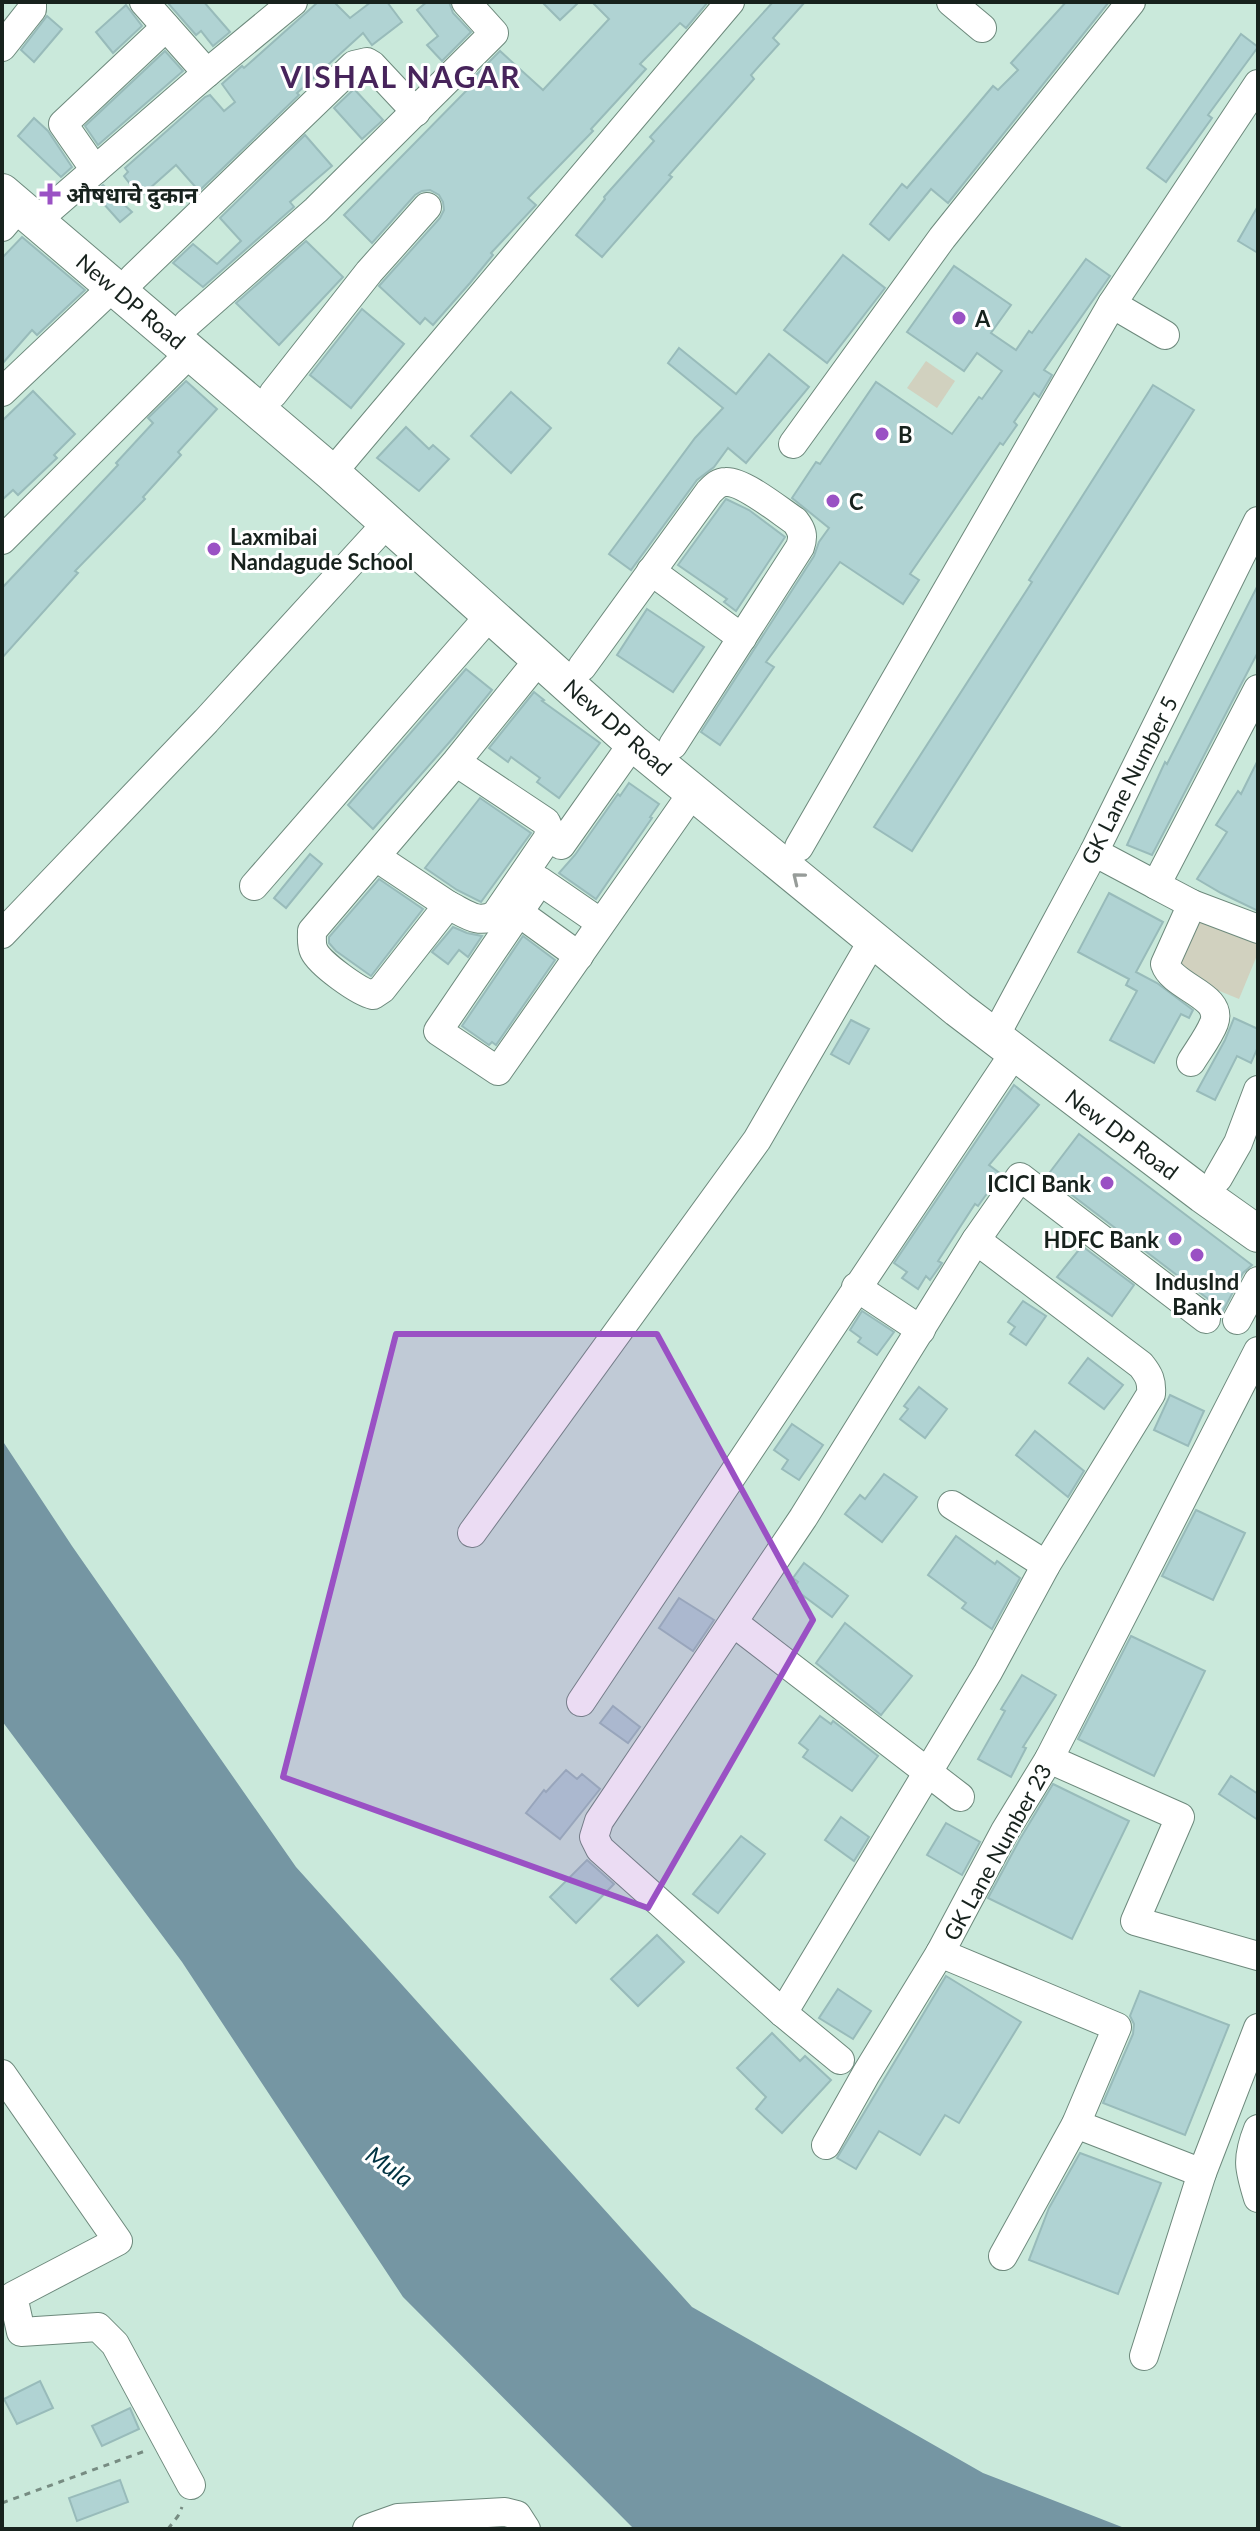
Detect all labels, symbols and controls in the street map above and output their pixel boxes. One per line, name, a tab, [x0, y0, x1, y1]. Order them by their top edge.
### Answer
district label: VISHAL NAGAR	[279, 58, 522, 94]
place label: औषधाचे दुकान	[66, 181, 198, 210]
marker: औषधाचे दुकान	[41, 185, 59, 203]
street label: New DP Road	[71, 248, 191, 354]
place label: A	[974, 305, 991, 332]
marker: A	[950, 309, 968, 327]
place label: B	[898, 421, 913, 448]
marker: B	[873, 425, 891, 443]
place label: C	[849, 488, 864, 515]
marker: C	[824, 492, 842, 510]
place label: Laxmibai Nandagude School	[230, 523, 413, 575]
marker: Laxmibai Nandagude School	[205, 540, 223, 558]
street label: New DP Road	[559, 673, 677, 781]
street label: GK Lane Number 5	[1075, 692, 1183, 868]
one-way arrow	[793, 873, 807, 888]
street label: New DP Road	[1060, 1083, 1184, 1185]
place label: ICICI Bank	[987, 1170, 1091, 1197]
marker: ICICI Bank	[1098, 1174, 1116, 1192]
place label: HDFC Bank	[1043, 1226, 1159, 1253]
marker: HDFC Bank	[1166, 1230, 1184, 1248]
marker: IndusInd Bank	[1188, 1246, 1206, 1264]
place label: IndusInd Bank	[1155, 1268, 1239, 1320]
street label: GK Lane Number 23	[937, 1759, 1057, 1945]
water label: Mula	[361, 2139, 419, 2193]

